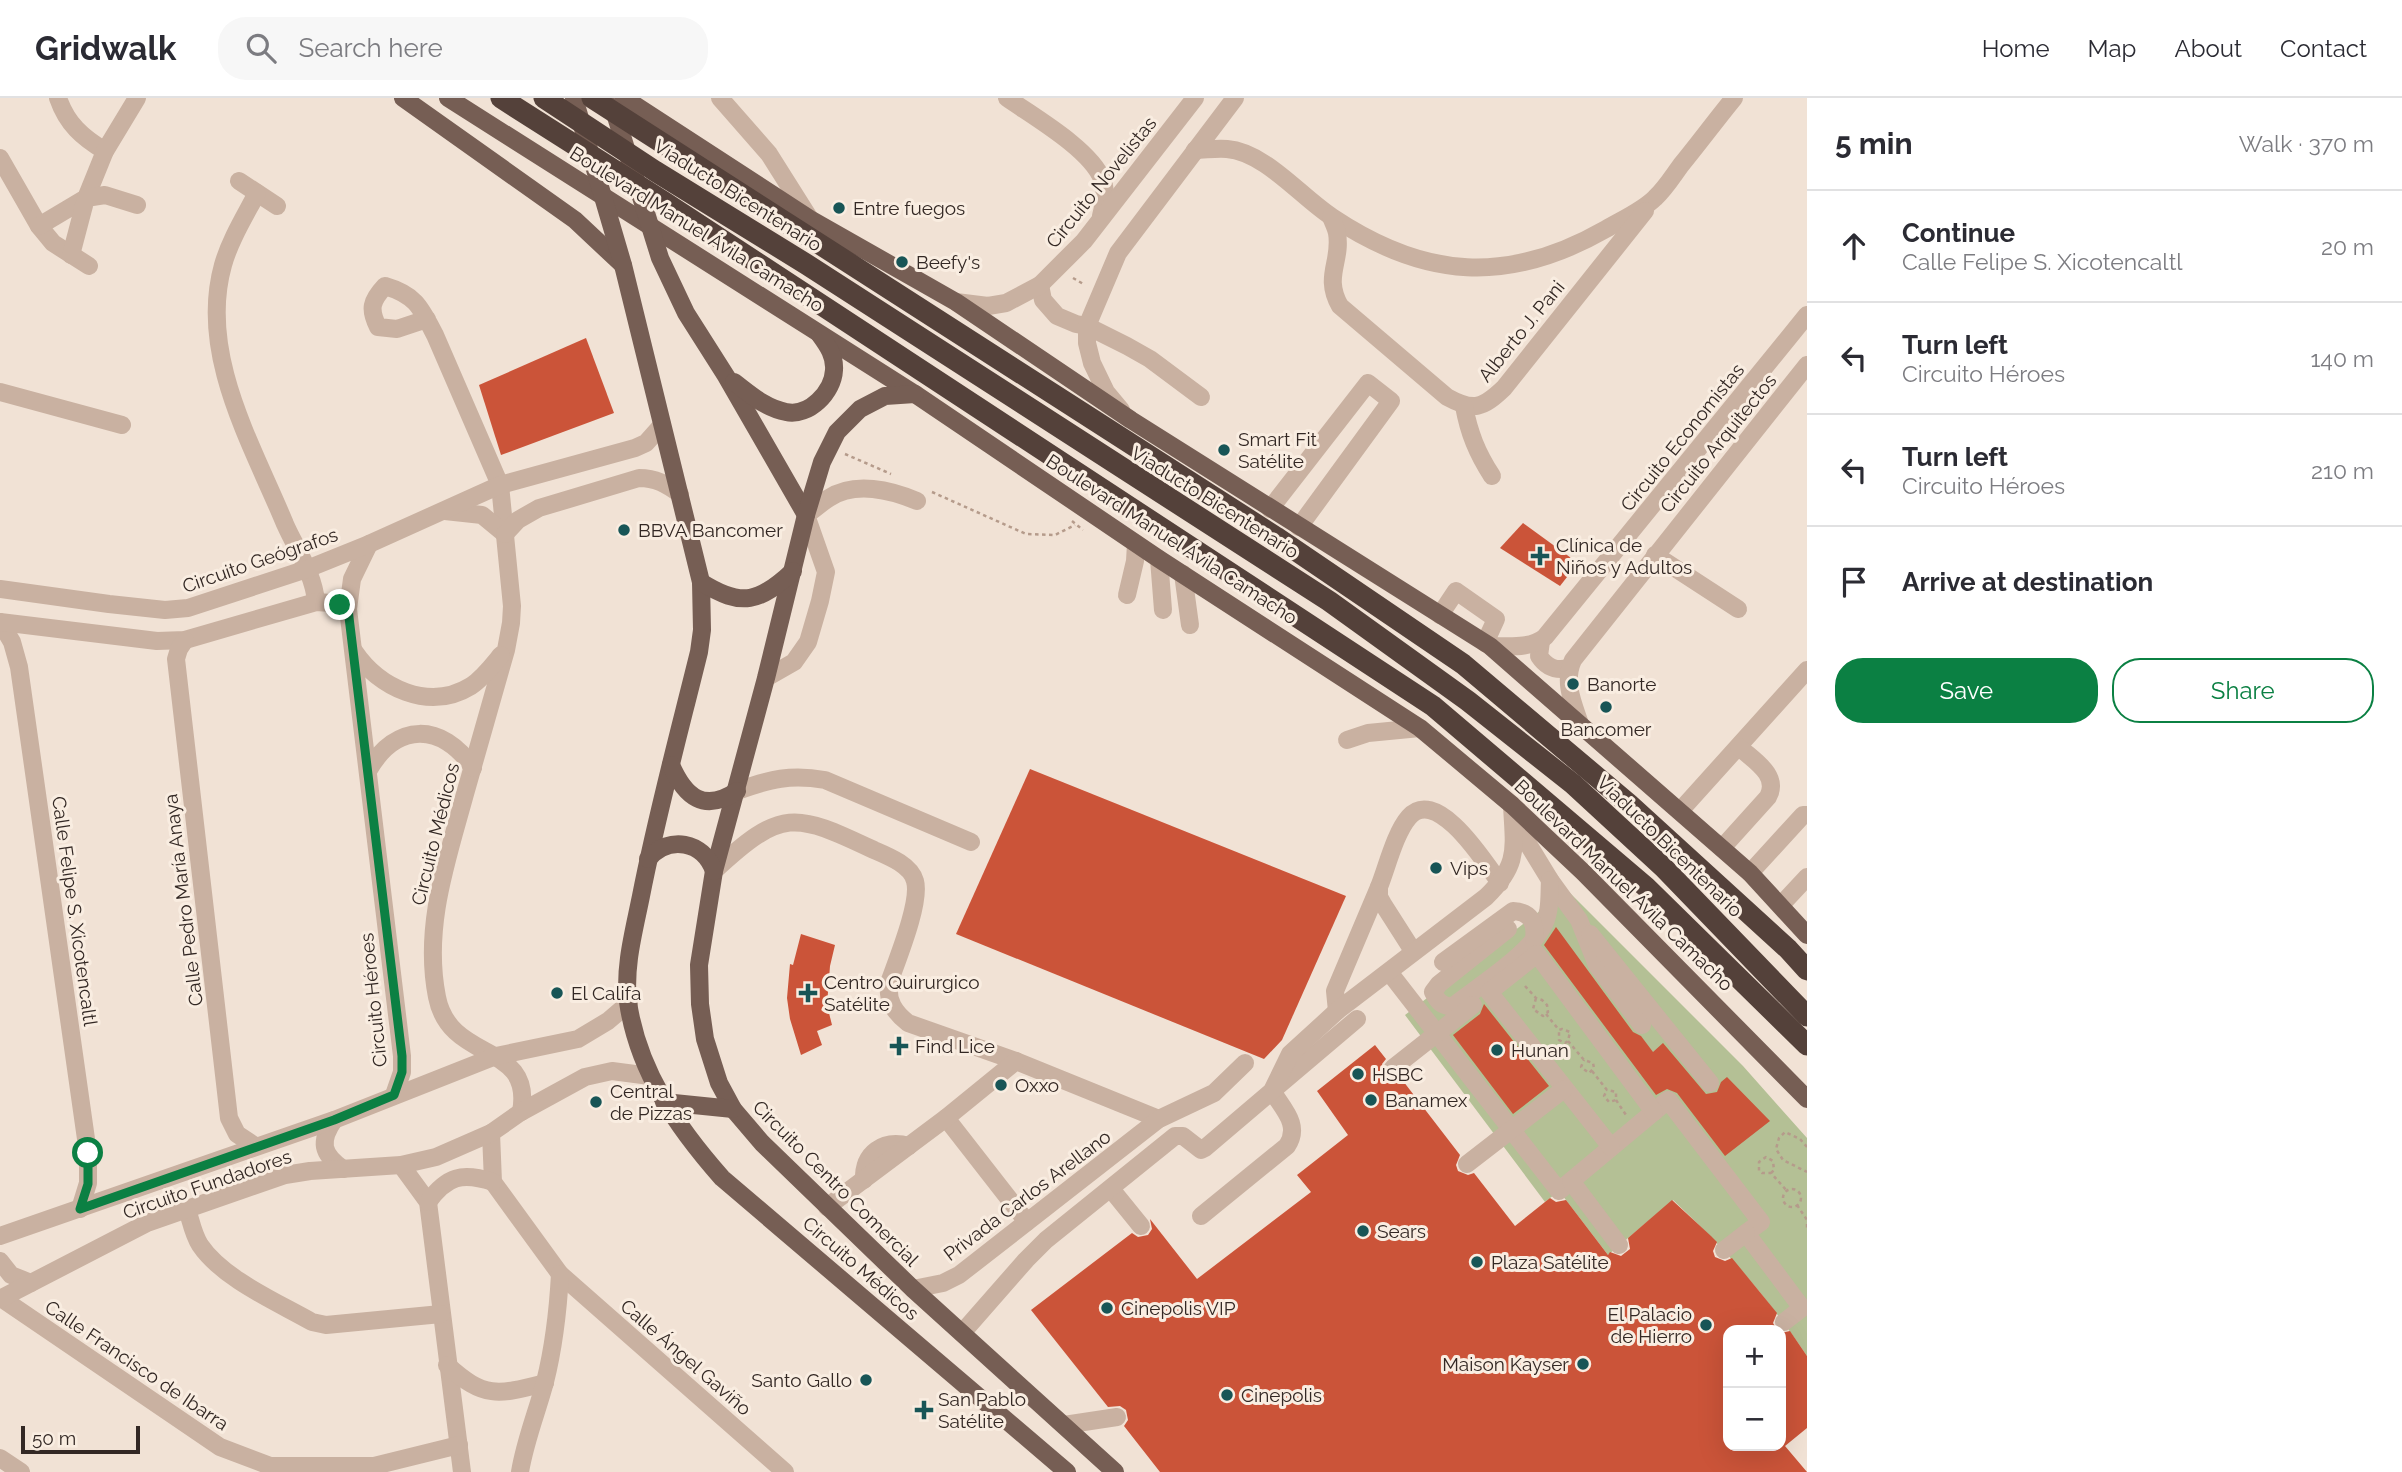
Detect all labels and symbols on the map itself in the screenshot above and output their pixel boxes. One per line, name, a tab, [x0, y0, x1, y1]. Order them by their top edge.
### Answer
street label: Circuito Novelistas	[1041, 112, 1161, 252]
street label: Viaducto Bicentenario	[650, 134, 826, 256]
street label: Boulevard Manuel Ávila Camacho	[566, 142, 828, 316]
place label: Entre fuegos	[853, 197, 965, 219]
marker: Entre fuegos	[831, 200, 847, 216]
place label: Beefy's	[916, 251, 980, 273]
marker: Beefy's	[894, 254, 910, 270]
street label: Alberto J. Pani	[1473, 276, 1569, 386]
street label: Circuito Economistas	[1616, 359, 1748, 515]
street label: Circuito Arquitectos	[1655, 369, 1781, 517]
place label: Smart Fit Satélite	[1238, 428, 1318, 472]
street label: Viaducto Bicentenario	[1127, 441, 1303, 563]
marker: Smart Fit Satélite	[1216, 442, 1232, 458]
street label: Boulevard Manuel Ávila Camacho	[1042, 450, 1302, 628]
place label: BBVA Bancomer	[638, 519, 783, 541]
marker: BBVA Bancomer	[616, 522, 632, 538]
street label: Circuito Geógrafos	[179, 523, 341, 597]
place label: Clínica de Niños y Adultos	[1556, 534, 1692, 578]
marker: Clínica de Niños y Adultos	[1530, 546, 1550, 566]
route end	[324, 589, 355, 620]
place label: Banorte	[1587, 673, 1656, 695]
marker: Banorte	[1565, 676, 1581, 692]
marker: Bancomer	[1598, 699, 1614, 715]
place label: Bancomer	[1560, 718, 1652, 740]
street label: Circuito Médicos	[407, 760, 463, 908]
street label: Viaducto Bicentenario	[1593, 771, 1747, 921]
street label: Boulevard Manuel Ávila Camacho	[1510, 775, 1738, 995]
street label: Calle Pedro María Anaya	[159, 793, 207, 1007]
street label: Calle Felipe S. Xicotencaltl	[48, 795, 102, 1028]
place label: Vips	[1450, 857, 1488, 879]
marker: Vips	[1428, 860, 1444, 876]
street label: Circuito Héroes	[355, 932, 391, 1068]
place label: Centro Quirurgico Satélite	[824, 971, 980, 1015]
place label: El Califa	[571, 982, 641, 1004]
marker: Centro Quirurgico Satélite	[798, 983, 818, 1003]
marker: El Califa	[549, 985, 565, 1001]
place label: Find Lice	[915, 1035, 995, 1057]
marker: Find Lice	[889, 1036, 909, 1056]
place label: Hunan	[1511, 1039, 1569, 1061]
marker: Hunan	[1489, 1042, 1505, 1058]
place label: HSBC	[1372, 1063, 1423, 1085]
marker: HSBC	[1350, 1066, 1366, 1082]
place label: Oxxo	[1015, 1074, 1059, 1096]
marker: Oxxo	[993, 1077, 1009, 1093]
place label: Central de Pizzas	[610, 1080, 692, 1124]
place label: Banamex	[1385, 1089, 1468, 1111]
marker: Banamex	[1363, 1092, 1379, 1108]
marker: Central de Pizzas	[588, 1094, 604, 1110]
street label: Circuito Centro Comercial	[749, 1096, 924, 1271]
street label: Privada Carlos Arellano	[939, 1125, 1115, 1265]
route start	[72, 1137, 103, 1168]
street label: Circuito Fundadores	[120, 1145, 294, 1223]
street label: Circuito Médicos	[799, 1212, 923, 1324]
place label: Sears	[1377, 1220, 1426, 1242]
marker: Sears	[1355, 1223, 1371, 1239]
place label: Plaza Satélite	[1491, 1251, 1609, 1273]
marker: Plaza Satélite	[1469, 1254, 1485, 1270]
street label: Calle Ángel Gaviño	[616, 1294, 756, 1420]
street label: Calle Francisco de Ibarra	[41, 1295, 233, 1435]
place label: Cinepolis VIP	[1121, 1297, 1236, 1319]
marker: Cinepolis VIP	[1099, 1300, 1115, 1316]
place label: El Palacio de Hierro	[1608, 1303, 1692, 1347]
marker: El Palacio de Hierro	[1698, 1317, 1714, 1333]
place label: Maison Kayser	[1442, 1353, 1569, 1375]
marker: Maison Kayser	[1575, 1356, 1591, 1372]
place label: Santo Gallo	[751, 1369, 852, 1391]
marker: Santo Gallo	[858, 1372, 874, 1388]
place label: Cinepolis	[1241, 1384, 1322, 1406]
marker: Cinepolis	[1219, 1387, 1235, 1403]
place label: San Pablo Satélite	[938, 1388, 1026, 1432]
marker: San Pablo Satélite	[916, 1402, 932, 1418]
scale bar	[21, 1423, 140, 1455]

